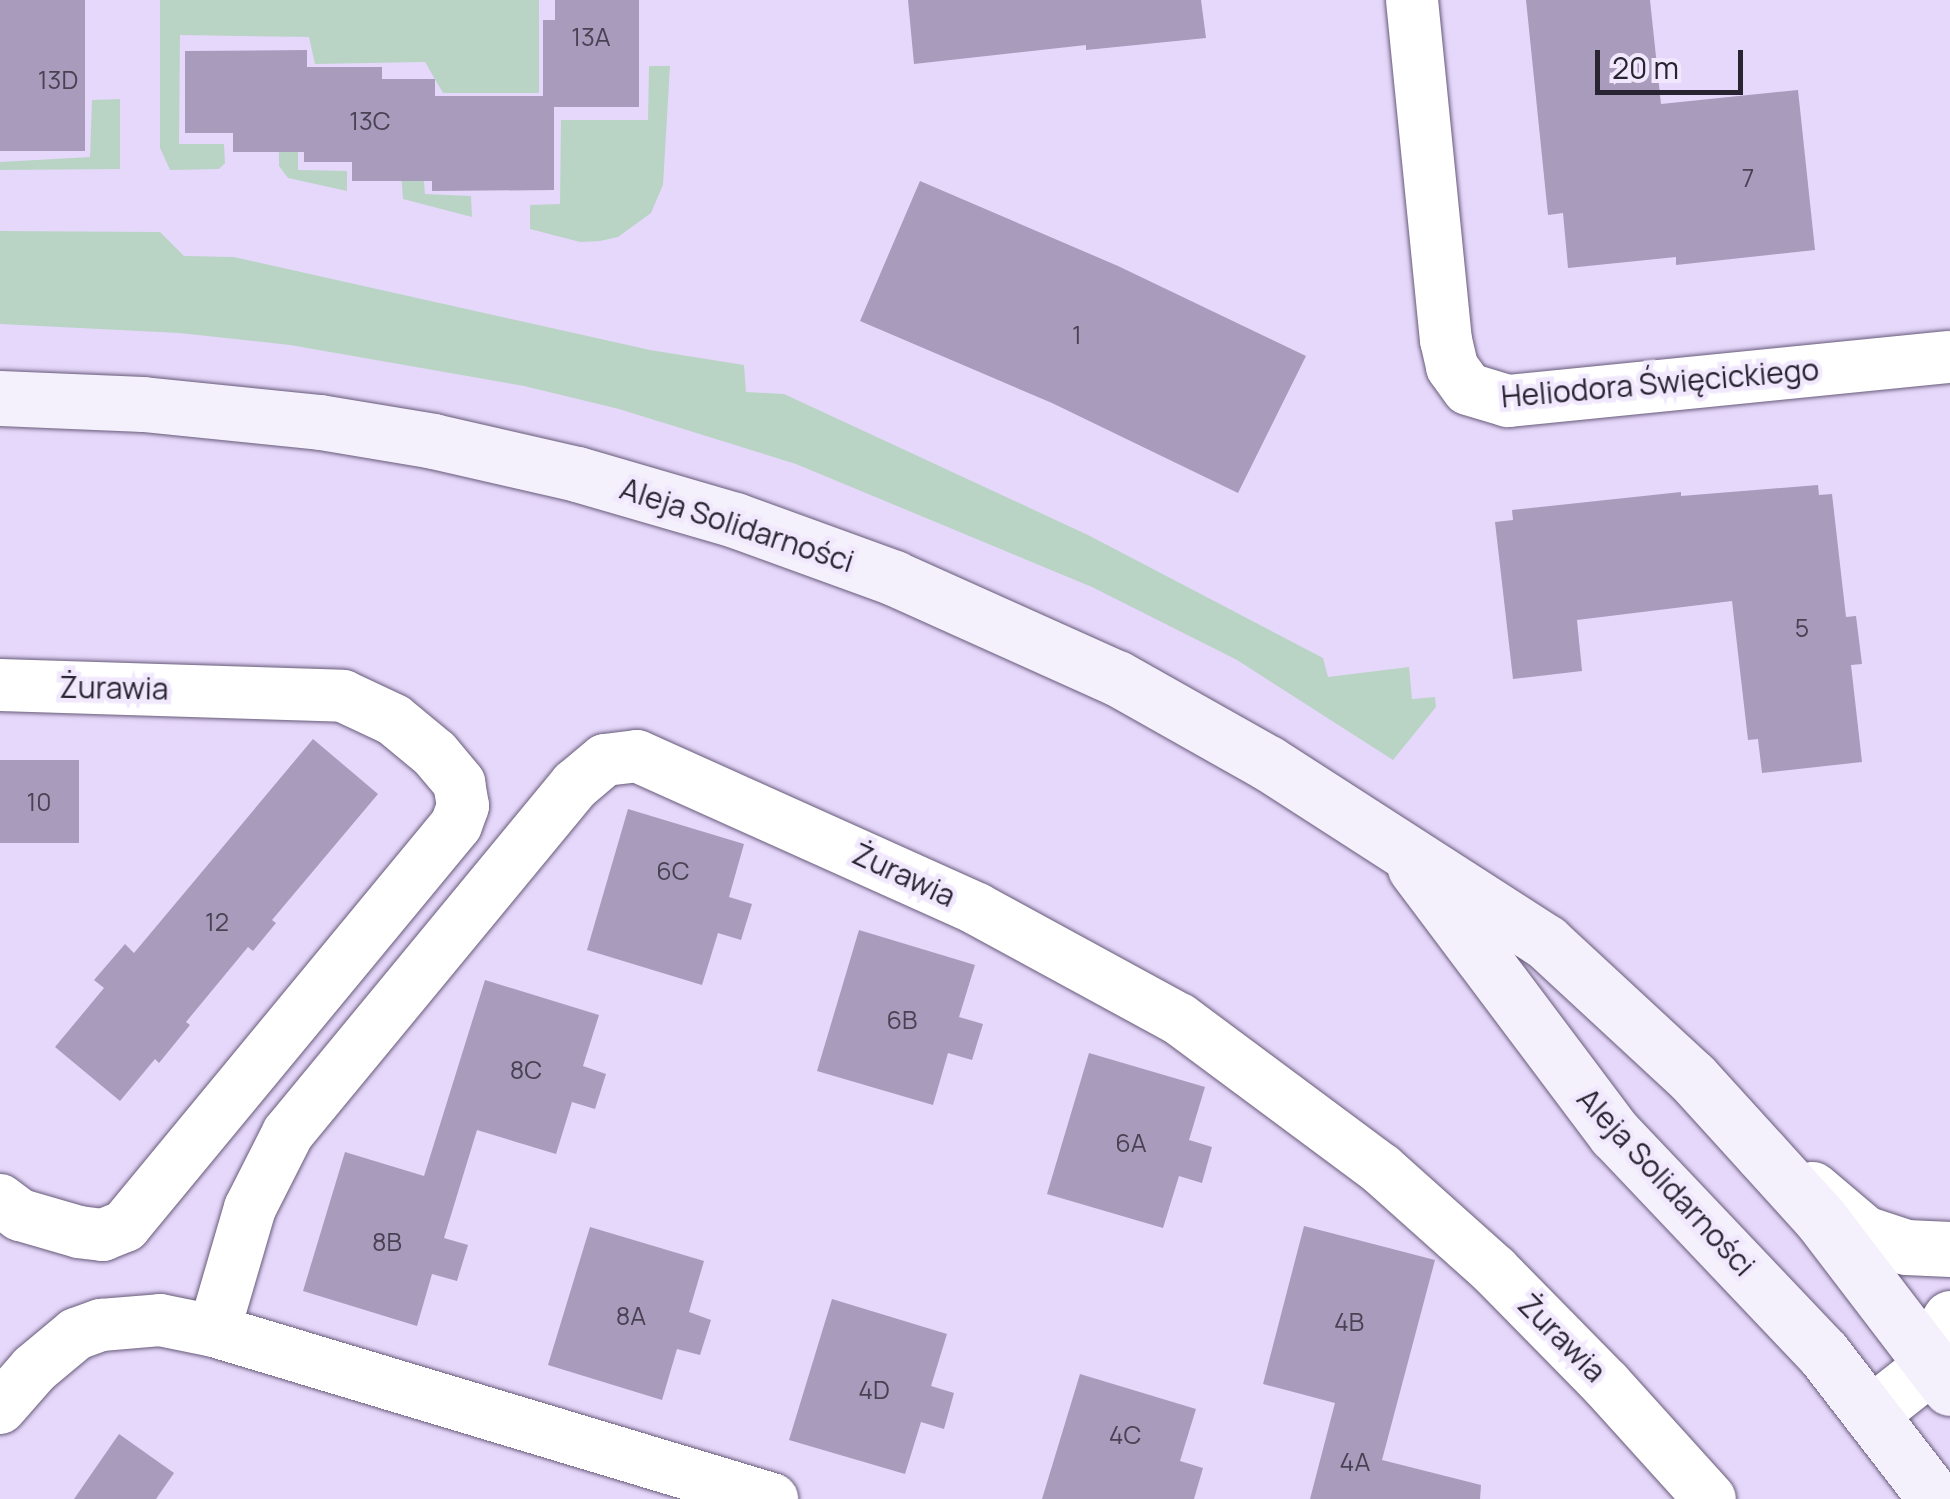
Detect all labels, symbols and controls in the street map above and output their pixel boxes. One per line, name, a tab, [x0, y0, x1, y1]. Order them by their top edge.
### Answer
house number: 13A	[571, 22, 611, 52]
scale bar	[1600, 30, 1748, 92]
text: 20 m	[1612, 47, 1679, 88]
house number: 13D	[38, 65, 78, 95]
house number: 13C	[349, 106, 391, 136]
house number: 7	[1742, 163, 1754, 193]
house number: 1	[1072, 320, 1082, 350]
street label: Heliodora Święcickiego	[1500, 351, 1820, 415]
street label: Aleja Solidarności	[616, 470, 858, 580]
house number: 5	[1795, 613, 1809, 643]
street label: Żurawia	[59, 669, 169, 707]
house number: 10	[27, 787, 51, 817]
street label: Żurawia	[847, 836, 961, 914]
house number: 6C	[656, 856, 690, 886]
house number: 12	[205, 907, 229, 937]
house number: 6B	[887, 1005, 917, 1035]
house number: 8C	[510, 1055, 542, 1085]
street label: Aleja Solidarności	[1570, 1081, 1762, 1283]
house number: 6A	[1115, 1128, 1147, 1158]
house number: 8B	[372, 1227, 402, 1257]
street label: Żurawia	[1511, 1287, 1613, 1389]
house number: 8A	[616, 1301, 646, 1331]
house number: 4B	[1334, 1307, 1364, 1337]
house number: 4D	[858, 1375, 890, 1405]
house number: 4C	[1109, 1420, 1141, 1450]
house number: 4A	[1340, 1447, 1370, 1477]

